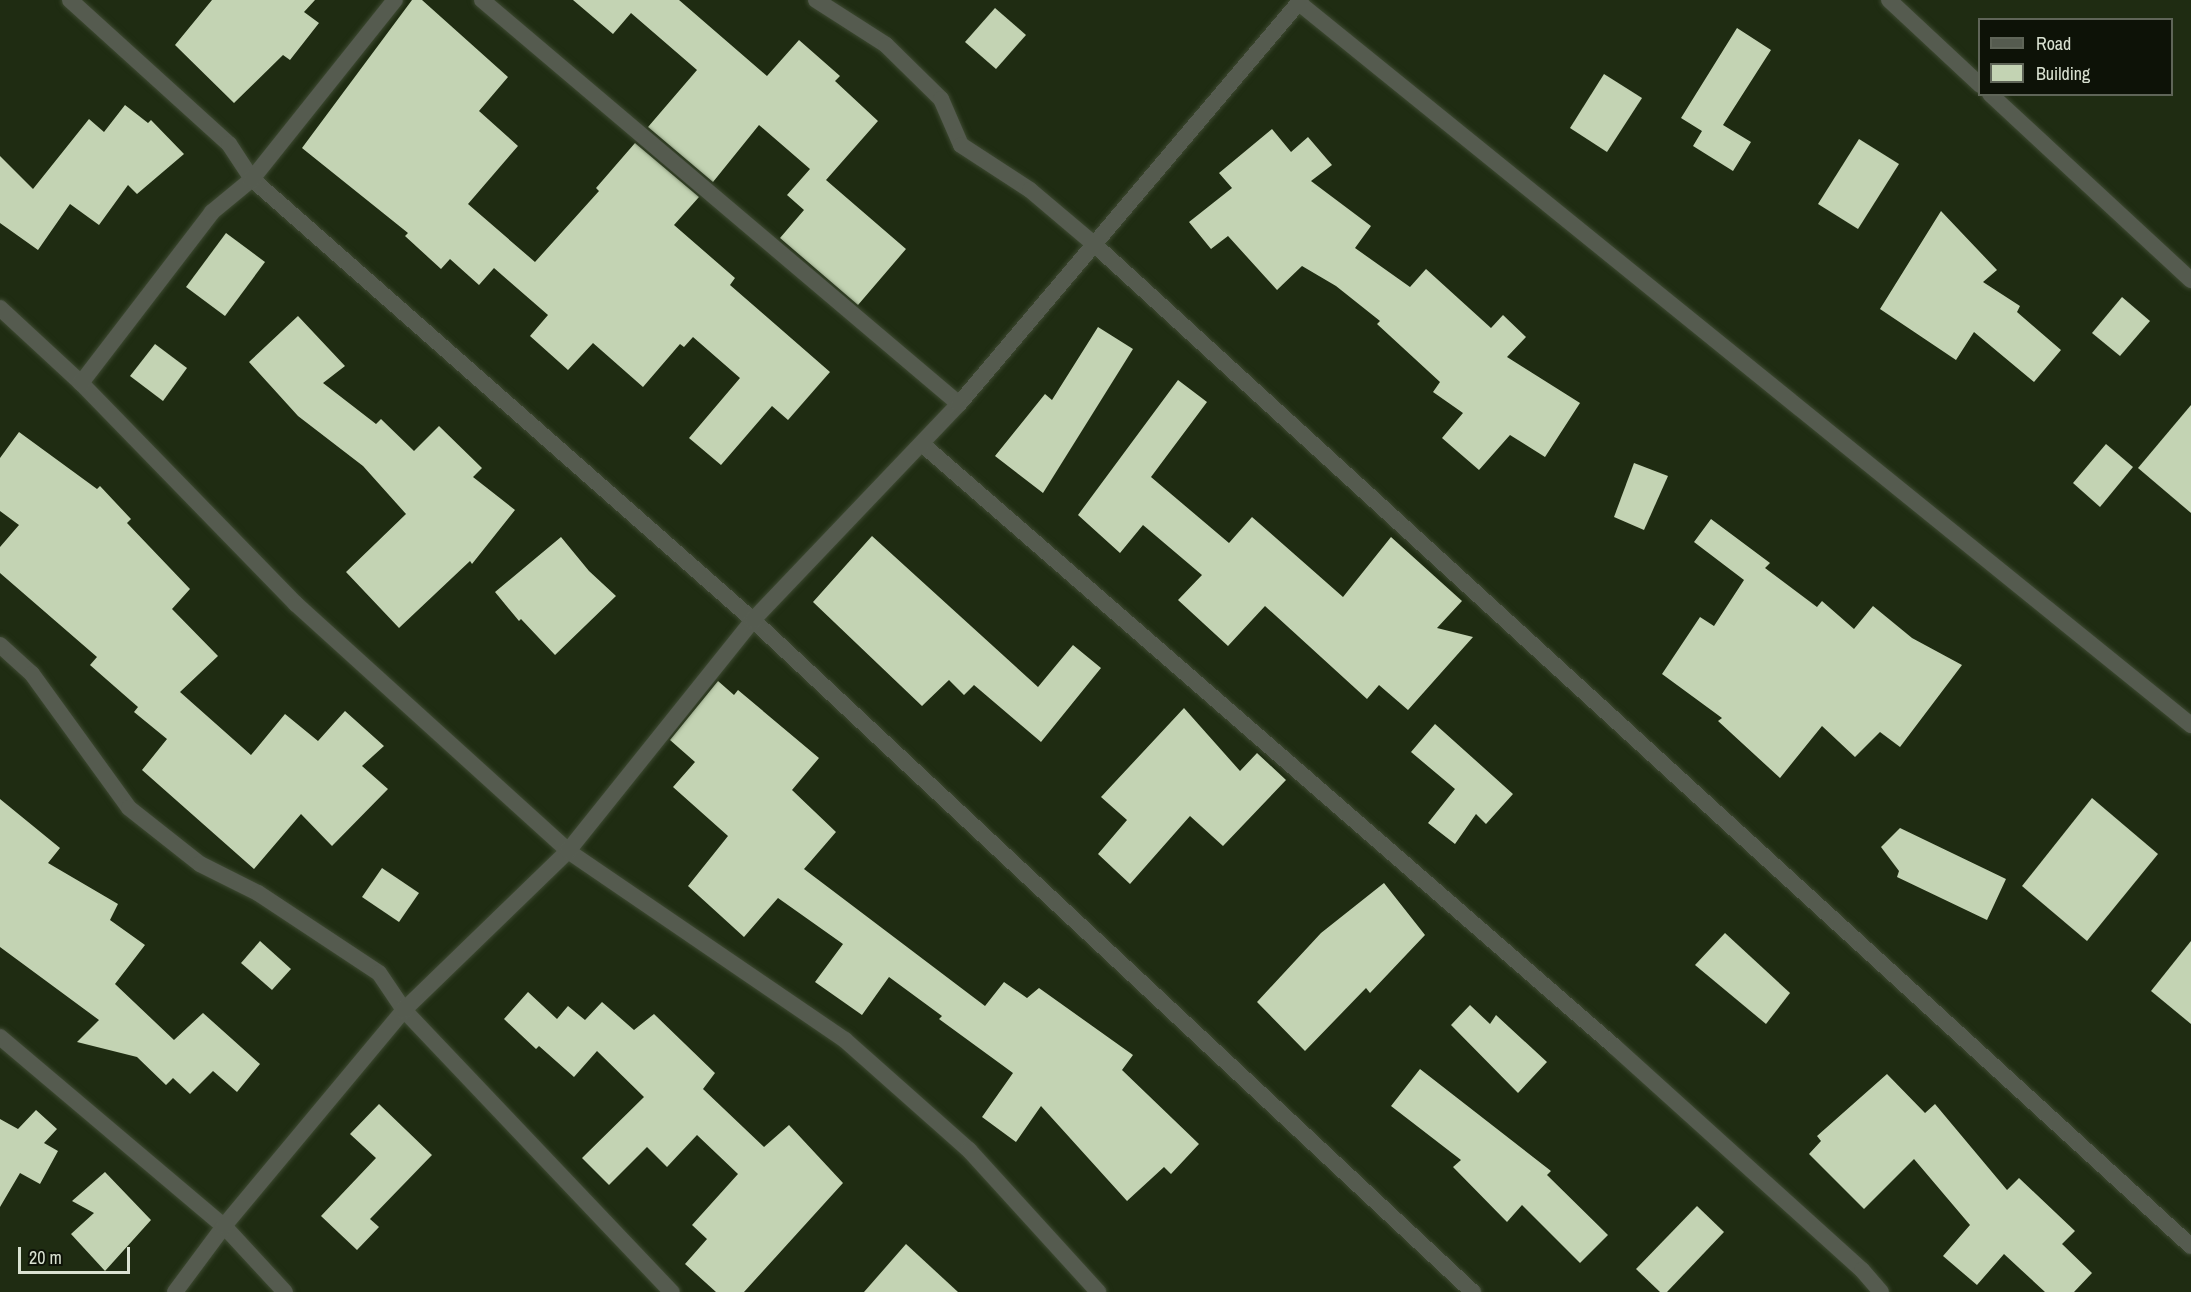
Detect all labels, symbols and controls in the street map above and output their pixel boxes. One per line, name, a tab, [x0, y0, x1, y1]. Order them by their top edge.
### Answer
legend	[1978, 18, 2173, 96]
text: Road	[2036, 31, 2071, 56]
text: Building	[2036, 61, 2090, 86]
scale bar	[21, 1235, 134, 1273]
text: 20 m	[29, 1245, 62, 1270]

